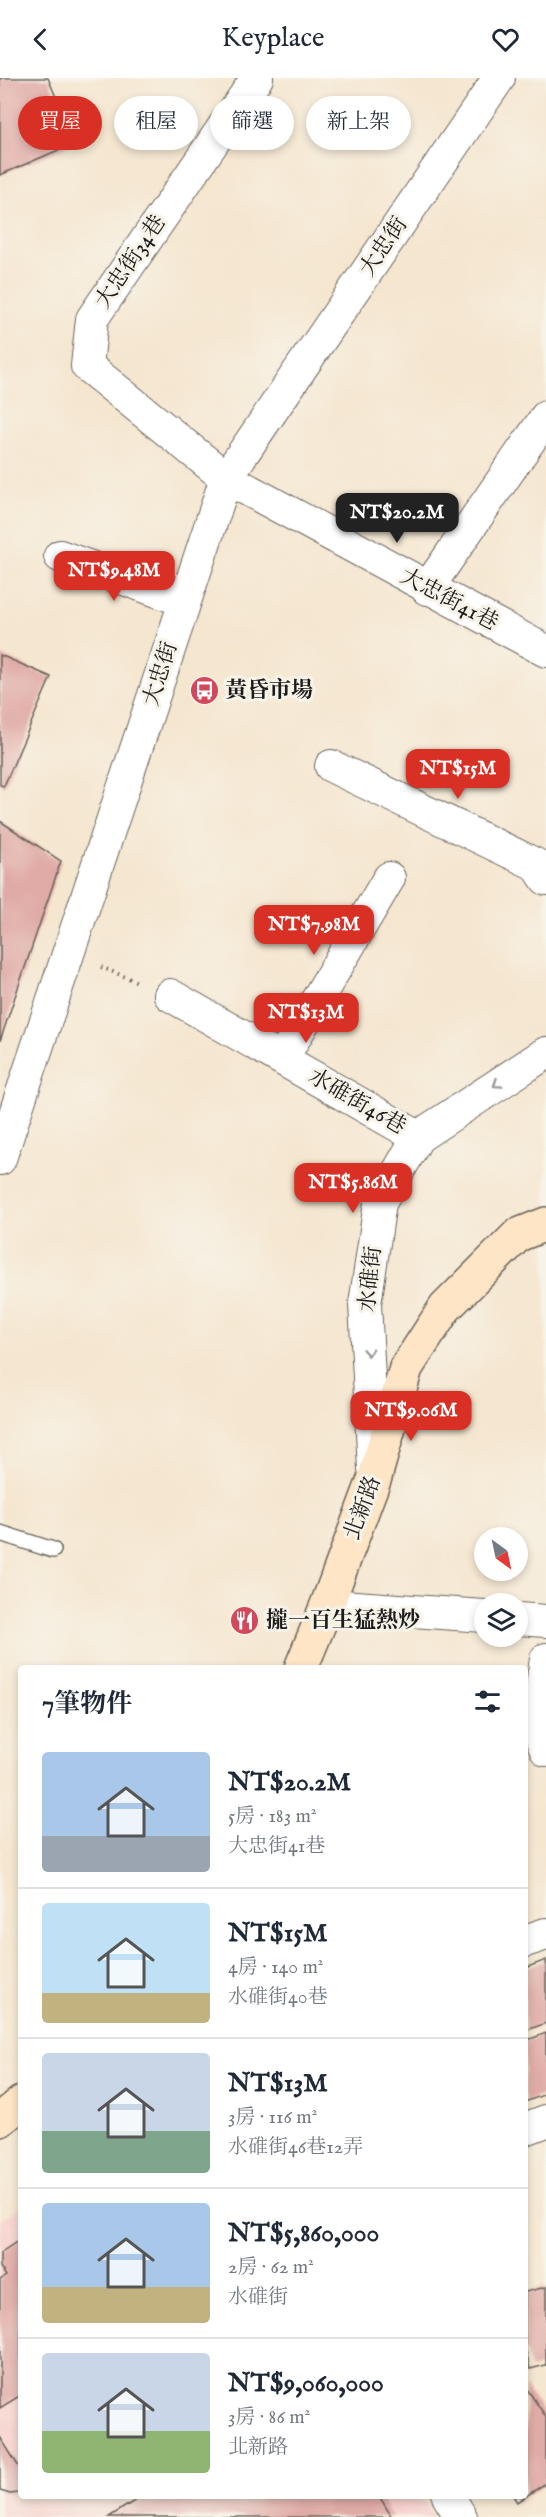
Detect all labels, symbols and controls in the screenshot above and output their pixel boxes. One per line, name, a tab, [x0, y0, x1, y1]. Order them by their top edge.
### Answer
text: Keyplace	[222, 22, 324, 56]
icon: back	[24, 23, 57, 56]
icon: heart	[489, 23, 522, 56]
chip: 買屋	[18, 96, 102, 150]
chip: 租屋	[114, 96, 198, 150]
chip: 篩選	[210, 96, 294, 150]
chip: 新上架	[306, 96, 411, 150]
street label: 大忠街34巷	[89, 210, 173, 314]
street label: 大忠街	[354, 212, 414, 282]
pin: NT$20.2M	[335, 493, 459, 544]
text: NT$20.2M	[350, 500, 444, 525]
pin: NT$9.48M	[52, 551, 176, 602]
text: NT$9.48M	[68, 558, 160, 583]
street label: 大忠街41巷	[395, 563, 503, 637]
street label: 大忠街	[137, 638, 185, 710]
bus stop icon: 黃昏市場	[188, 675, 220, 707]
place label: 黃昏市場	[225, 677, 313, 705]
pin: NT$15M	[409, 749, 507, 800]
text: NT$15M	[420, 756, 496, 781]
pin: NT$7.98M	[252, 905, 376, 956]
text: NT$7.98M	[268, 912, 360, 937]
pin: NT$13M	[257, 993, 355, 1044]
text: NT$13M	[268, 1000, 344, 1025]
street label: 水碓街46巷	[303, 1063, 411, 1141]
one-way arrow	[493, 1077, 503, 1089]
pin: NT$5.86M	[291, 1163, 415, 1214]
text: NT$5.86M	[308, 1170, 398, 1195]
street label: 水碓街	[354, 1245, 388, 1313]
one-way arrow	[361, 1348, 374, 1357]
pin: NT$9.06M	[349, 1391, 473, 1442]
text: NT$9.06M	[364, 1398, 458, 1423]
street label: 北新路	[339, 1472, 387, 1544]
north arrow	[474, 1527, 528, 1581]
map controls	[474, 1527, 528, 1647]
button: layers	[474, 1593, 528, 1647]
restaurant icon: 攏一百生猛熱炒	[229, 1605, 261, 1637]
place label: 攏一百生猛熱炒	[266, 1607, 420, 1635]
icon: filters	[471, 1685, 504, 1718]
text: 7筆物件	[42, 1688, 132, 1721]
text: NT$20.2M	[228, 1766, 351, 1799]
icon: home	[90, 1776, 162, 1848]
text: 5房 · 183 m²	[228, 1804, 317, 1829]
text: 大忠街41巷	[228, 1834, 325, 1859]
text: NT$15M	[228, 1917, 327, 1950]
icon: home	[90, 1927, 162, 1999]
text: 4房 · 140 m²	[228, 1955, 323, 1980]
text: 水碓街40巷	[228, 1985, 328, 2010]
text: NT$13M	[228, 2067, 328, 2100]
icon: home	[90, 2077, 162, 2149]
text: 3房 · 116 m²	[228, 2105, 317, 2130]
text: 水碓街46巷12弄	[228, 2135, 363, 2160]
text: NT$5,860,000	[228, 2217, 379, 2250]
icon: home	[90, 2227, 162, 2299]
text: 2房 · 62 m²	[228, 2255, 314, 2280]
text: 水碓街	[228, 2285, 288, 2310]
text: NT$9,060,000	[228, 2367, 384, 2400]
icon: home	[90, 2377, 162, 2449]
text: 3房 · 86 m²	[228, 2405, 310, 2430]
text: 北新路	[228, 2435, 288, 2460]

